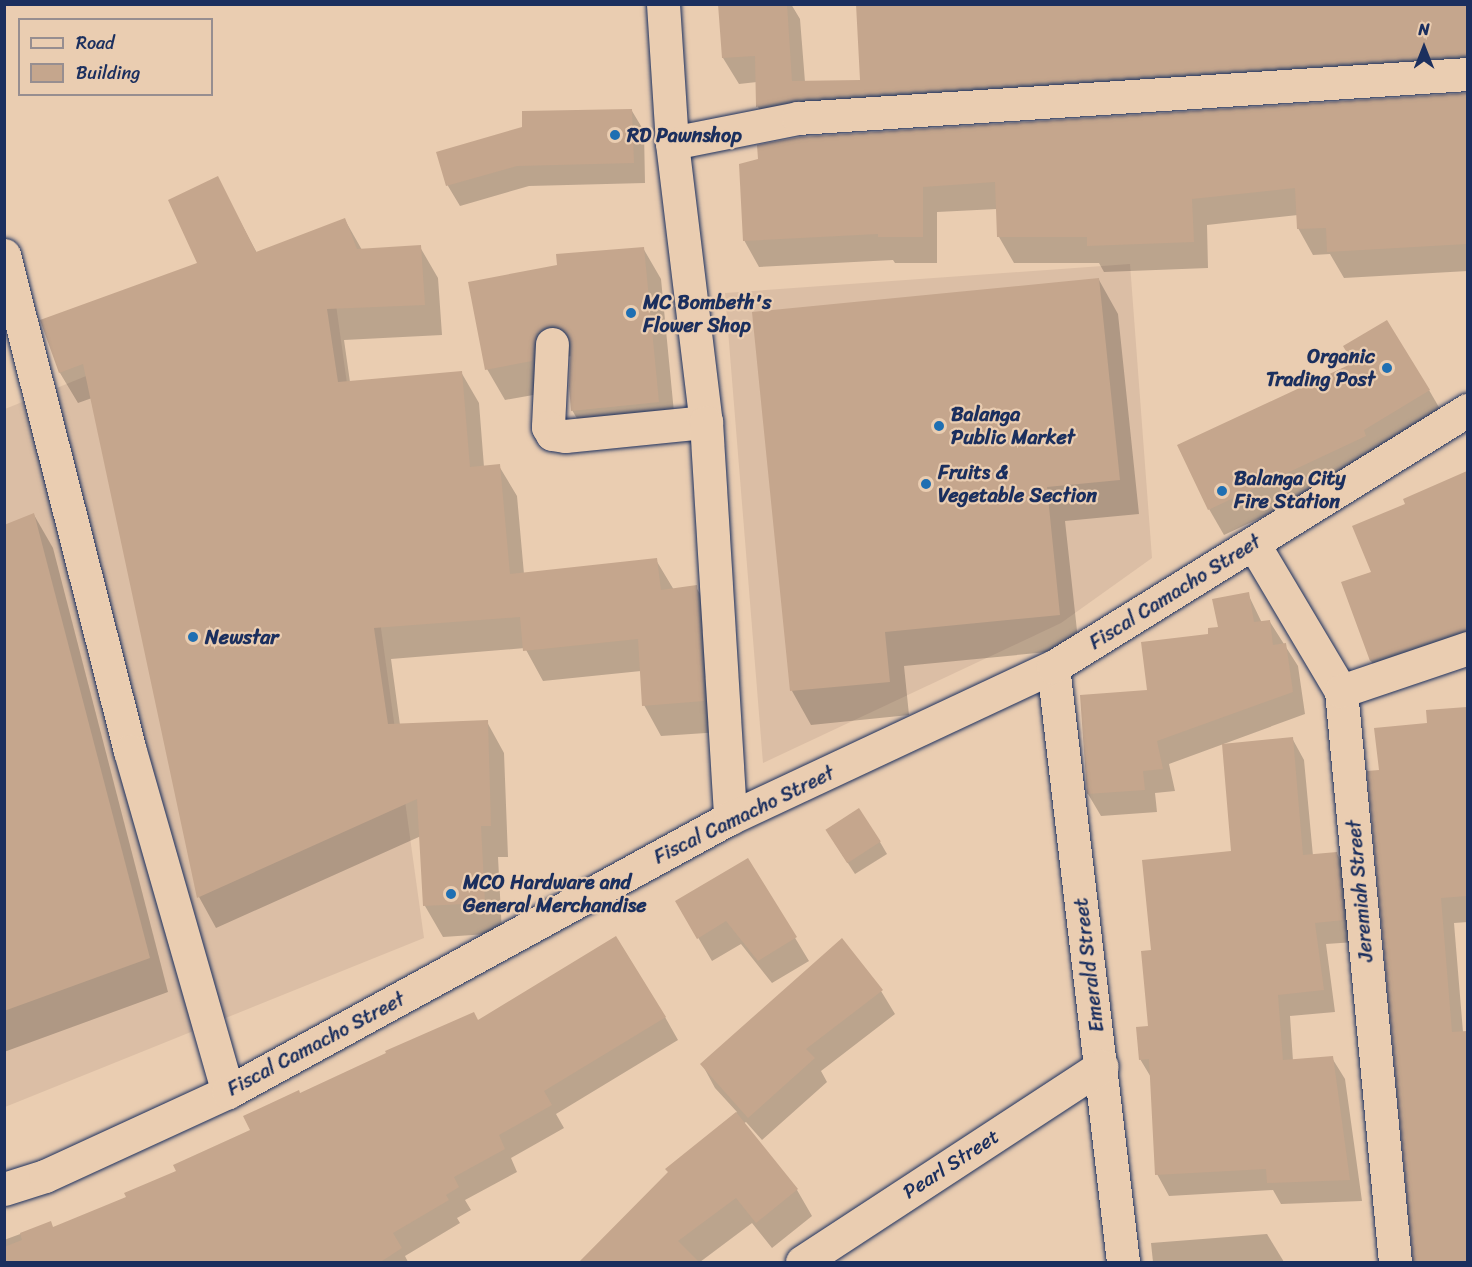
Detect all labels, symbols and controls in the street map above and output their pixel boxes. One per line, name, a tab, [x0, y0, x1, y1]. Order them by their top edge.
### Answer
text: N	[1418, 15, 1430, 44]
legend	[18, 18, 213, 96]
north arrow	[1394, 18, 1454, 78]
text: Road	[76, 27, 115, 59]
text: Building	[76, 57, 140, 89]
place label: RD Pawnshop	[627, 123, 742, 147]
marker: RD Pawnshop	[608, 128, 622, 142]
place label: MC Bombeth's Flower Shop	[643, 290, 771, 337]
marker: MC Bombeth's Flower Shop	[624, 306, 638, 320]
place label: Organic Trading Post	[1265, 344, 1375, 391]
marker: Organic Trading Post	[1380, 361, 1394, 375]
place label: Balanga Public Market	[951, 402, 1075, 449]
marker: Balanga Public Market	[932, 419, 946, 433]
place label: Fruits & Vegetable Section	[938, 460, 1097, 507]
place label: Balanga City Fire Station	[1234, 467, 1346, 514]
marker: Fruits & Vegetable Section	[919, 477, 933, 491]
marker: Balanga City Fire Station	[1215, 484, 1229, 498]
street label: Fiscal Camacho Street	[1085, 529, 1265, 655]
place label: Newstar	[205, 625, 278, 649]
marker: Newstar	[186, 630, 200, 644]
street label: Fiscal Camacho Street	[650, 761, 838, 869]
street label: Jeremiah Street	[1342, 819, 1378, 963]
place label: MCO Hardware and General Merchandise	[463, 870, 647, 917]
marker: MCO Hardware and General Merchandise	[444, 887, 458, 901]
street label: Emerald Street	[1069, 897, 1109, 1033]
street label: Fiscal Camacho Street	[223, 987, 409, 1101]
street label: Pearl Street	[898, 1124, 1004, 1204]

